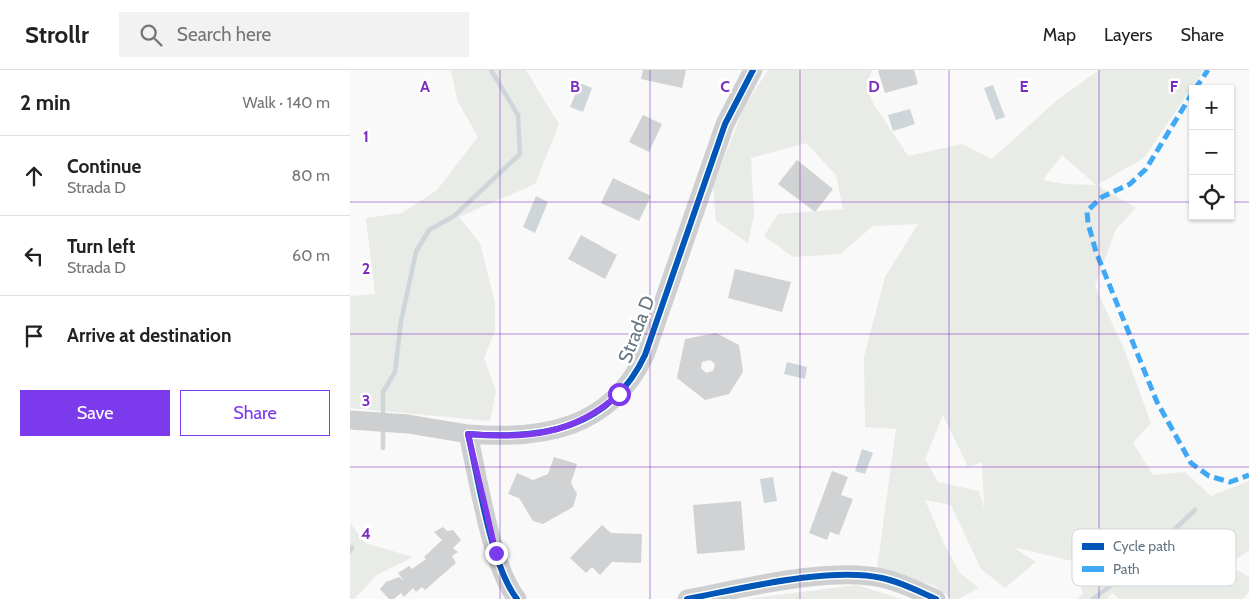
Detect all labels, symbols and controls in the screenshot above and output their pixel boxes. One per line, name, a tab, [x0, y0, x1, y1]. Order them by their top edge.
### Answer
search box	[119, 12, 469, 57]
text: Strollr	[25, 20, 89, 49]
icon: search	[137, 21, 165, 49]
text: Search here	[177, 23, 271, 46]
text: Map	[1043, 24, 1076, 46]
text: Layers	[1104, 24, 1153, 46]
text: Share	[1181, 24, 1224, 46]
text: A	[420, 77, 430, 96]
text: B	[570, 77, 580, 96]
text: C	[720, 77, 730, 96]
text: D	[868, 77, 880, 96]
text: E	[1019, 77, 1029, 96]
text: F	[1170, 77, 1179, 96]
map controls	[1189, 85, 1234, 220]
button: +	[1189, 85, 1234, 130]
text: 2 min	[20, 90, 71, 115]
text: Walk · 140 m	[243, 93, 330, 112]
text: 1	[363, 127, 369, 146]
button: −	[1189, 130, 1234, 175]
text: Continue	[67, 155, 141, 178]
icon: ahead	[20, 162, 48, 190]
text: 80 m	[292, 166, 330, 185]
button: locate	[1189, 175, 1234, 220]
text: Strada D	[67, 178, 126, 197]
text: Turn left	[67, 235, 135, 258]
icon: left	[20, 242, 48, 270]
text: 60 m	[292, 246, 330, 265]
text: Strada D	[67, 258, 126, 277]
text: 2	[362, 259, 370, 278]
street label: Strada D	[613, 292, 660, 366]
icon: arrive	[20, 322, 48, 350]
text: Arrive at destination	[67, 324, 231, 347]
route start	[608, 383, 631, 406]
button: Save	[20, 390, 170, 436]
button: Share	[180, 390, 330, 436]
text: 3	[362, 391, 370, 410]
text: 4	[361, 524, 371, 543]
legend	[1072, 529, 1236, 586]
text: Cycle path	[1113, 537, 1175, 555]
route end	[485, 542, 508, 565]
text: Path	[1113, 560, 1140, 578]

